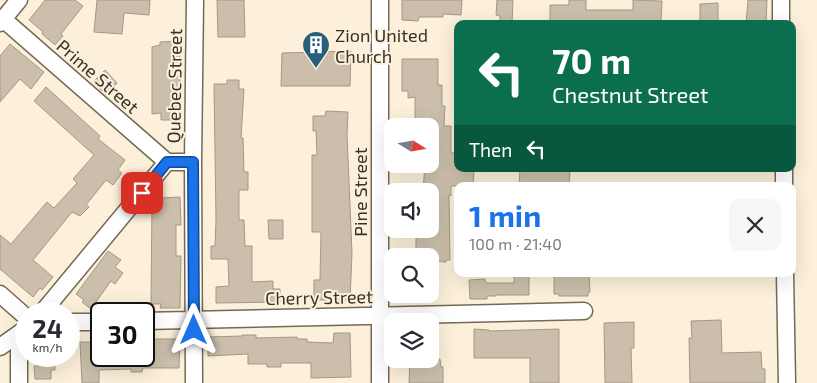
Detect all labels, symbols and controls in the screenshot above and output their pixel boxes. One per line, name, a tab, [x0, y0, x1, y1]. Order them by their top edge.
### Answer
place label: Zion United Church	[335, 24, 428, 67]
street label: Quebec Street	[162, 28, 186, 144]
building icon: Zion United Church	[301, 30, 331, 69]
street label: Prime Street	[52, 34, 144, 118]
text: 70 m	[552, 39, 631, 81]
icon: left	[469, 40, 534, 105]
text: Chestnut Street	[552, 81, 708, 107]
north arrow	[384, 118, 439, 172]
map controls	[384, 118, 439, 368]
icon: left	[522, 135, 550, 163]
text: Then	[469, 138, 512, 161]
street label: Pine Street	[349, 147, 371, 237]
pin	[121, 172, 163, 214]
icon: arrive	[128, 179, 156, 207]
button: sound	[384, 183, 439, 238]
text: 1 min	[469, 197, 541, 233]
button: close	[729, 199, 781, 251]
text: 100 m · 21:40	[469, 234, 562, 253]
button: search	[384, 248, 439, 303]
street label: Cherry Street	[265, 285, 373, 309]
speed limit sign: 30	[90, 302, 155, 367]
position arrow	[167, 303, 219, 355]
text: 24	[32, 313, 63, 343]
button: layers	[384, 313, 439, 368]
text: km/h	[33, 340, 62, 354]

